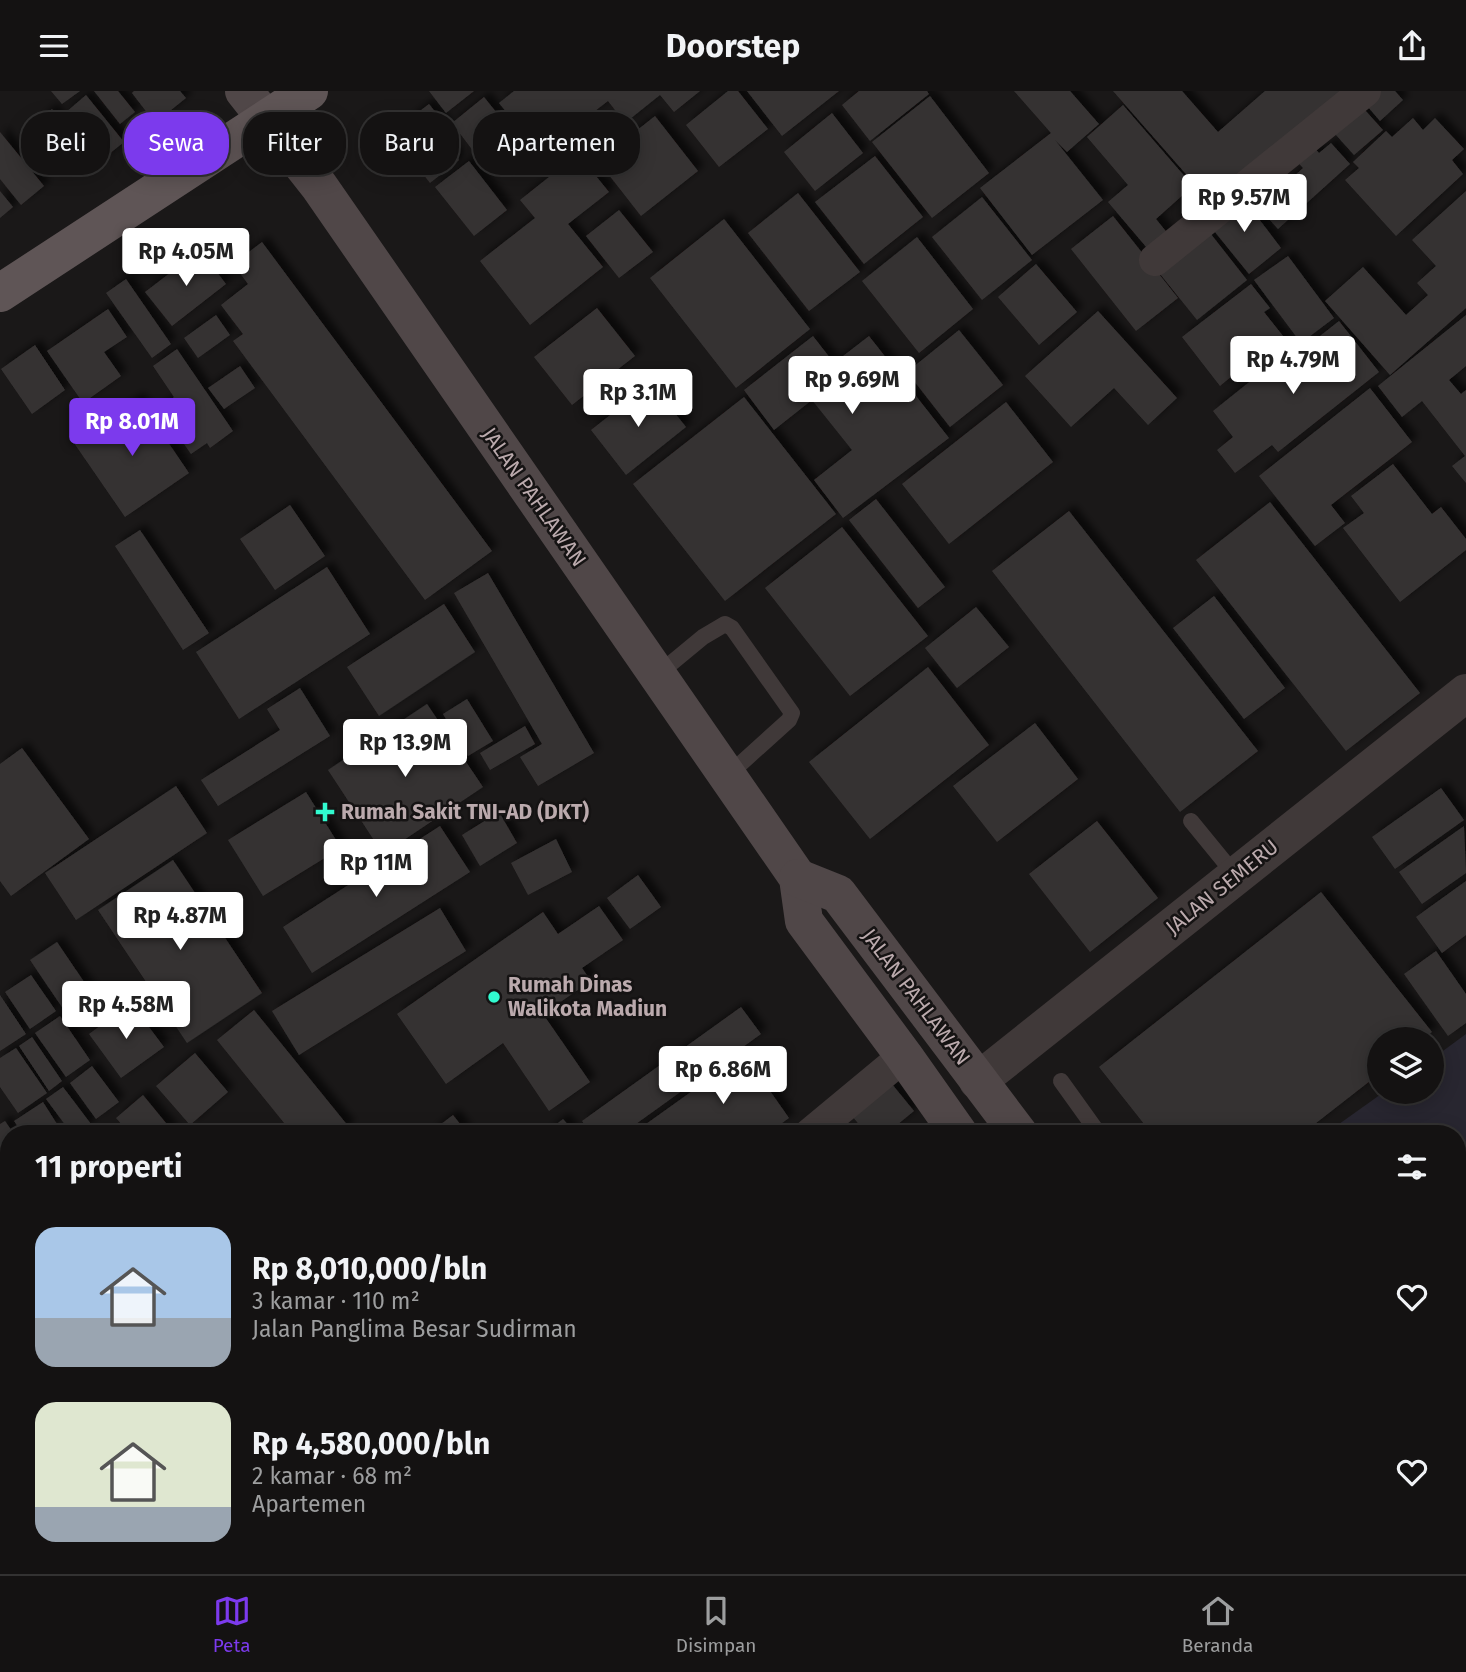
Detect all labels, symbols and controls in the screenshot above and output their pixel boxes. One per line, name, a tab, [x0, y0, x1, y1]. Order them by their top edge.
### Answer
icon: menu	[35, 27, 73, 65]
text: Doorstep	[666, 27, 800, 65]
icon: share	[1393, 27, 1431, 65]
chip: Beli	[21, 112, 110, 175]
chip: Sewa	[124, 112, 229, 175]
chip: Filter	[243, 112, 346, 175]
chip: Baru	[360, 112, 459, 175]
chip: Apartemen	[473, 112, 640, 175]
pin: Rp 9.57M	[1172, 174, 1316, 234]
text: Rp 9.57M	[1198, 183, 1290, 211]
pin: Rp 4.05M	[114, 229, 258, 288]
text: Rp 4.05M	[138, 237, 234, 265]
pin: Rp 4.79M	[1221, 337, 1365, 396]
text: Rp 4.79M	[1246, 345, 1340, 373]
pin: Rp 9.69M	[780, 357, 924, 416]
text: Rp 9.69M	[804, 365, 900, 393]
pin: Rp 3.1M	[573, 369, 703, 429]
text: Rp 3.1M	[599, 378, 677, 406]
pin: Rp 8.01M	[60, 399, 204, 458]
text: Rp 8.01M	[85, 407, 179, 435]
street label: JALAN PAHLAWAN	[476, 422, 592, 572]
pin: Rp 13.9M	[333, 719, 477, 779]
text: Rp 13.9M	[359, 728, 451, 756]
place label: Rumah Sakit TNI-AD (DKT)	[341, 799, 589, 825]
marker: Rumah Sakit TNI-AD (DKT)	[315, 802, 335, 822]
street label: JALAN SEMERU	[1160, 834, 1284, 940]
pin: Rp 11M	[319, 839, 433, 899]
text: Rp 11M	[340, 848, 412, 876]
pin: Rp 4.87M	[108, 893, 252, 952]
text: Rp 4.87M	[133, 901, 227, 929]
street label: JALAN PAHLAWAN	[856, 924, 976, 1070]
place label: Rumah Dinas Walikota Madiun	[508, 972, 667, 1022]
pin: Rp 4.58M	[54, 981, 198, 1041]
marker: Rumah Dinas Walikota Madiun	[486, 989, 502, 1005]
text: Rp 4.58M	[78, 990, 174, 1018]
map controls	[1367, 1027, 1444, 1104]
button: layers	[1367, 1027, 1444, 1104]
pin: Rp 6.86M	[651, 1047, 795, 1106]
text: Rp 6.86M	[675, 1055, 771, 1083]
icon: filters	[1393, 1148, 1431, 1186]
text: 11 properti	[35, 1149, 183, 1185]
text: Rp 8,010,000/bln	[252, 1251, 487, 1287]
icon: home	[91, 1255, 175, 1339]
icon: heart	[1393, 1278, 1431, 1316]
text: 3 kamar · 110 m²	[252, 1287, 420, 1315]
text: Jalan Panglima Besar Sudirman	[252, 1315, 577, 1343]
text: Rp 4,580,000/bln	[252, 1426, 490, 1462]
icon: home	[91, 1430, 175, 1514]
icon: heart	[1393, 1453, 1431, 1491]
text: 2 kamar · 68 m²	[252, 1462, 412, 1490]
text: Apartemen	[252, 1490, 366, 1518]
tab: Peta	[213, 1592, 251, 1657]
tab: Disimpan	[676, 1592, 756, 1657]
tab: Beranda	[1182, 1592, 1253, 1657]

